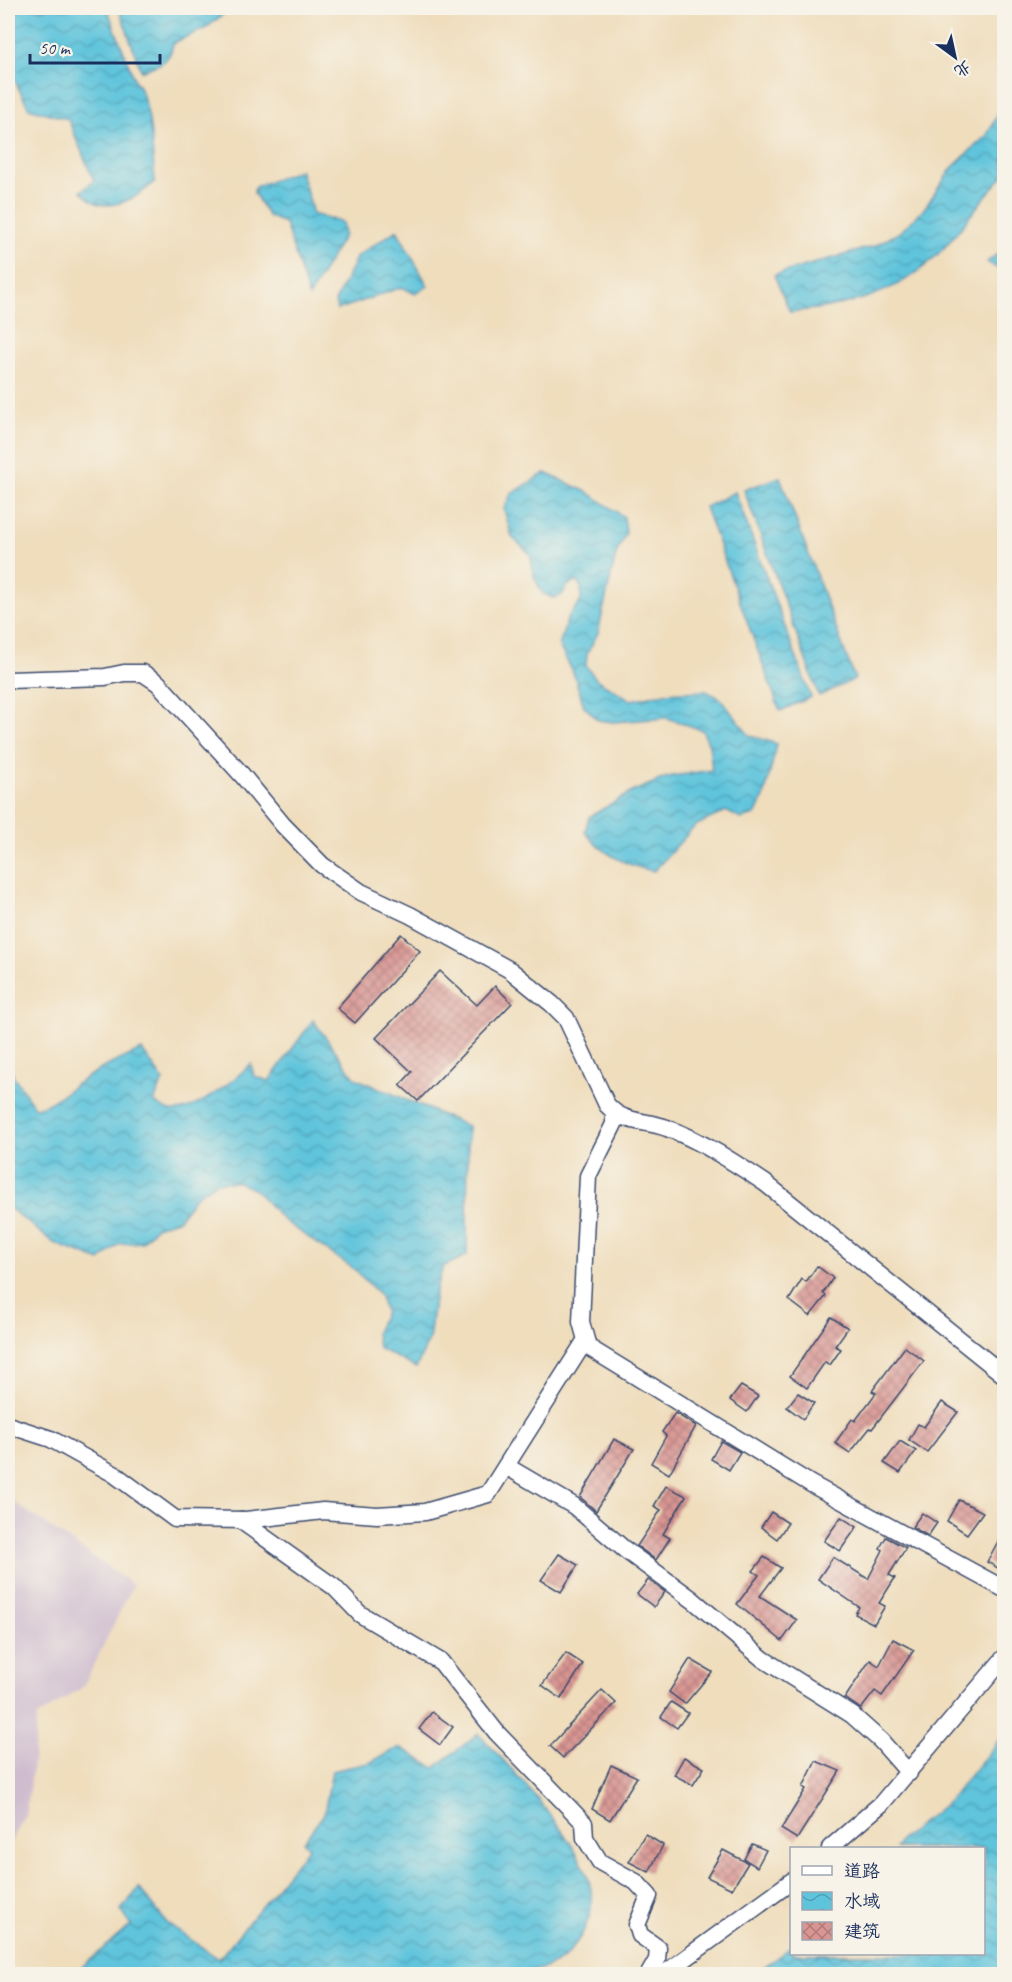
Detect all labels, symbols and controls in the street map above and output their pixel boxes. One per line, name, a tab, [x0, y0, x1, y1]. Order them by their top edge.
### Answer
scale bar	[30, 27, 160, 65]
north arrow	[925, 27, 985, 87]
text: 50 m	[39, 37, 72, 59]
text: 北	[950, 56, 975, 81]
legend	[790, 1847, 985, 1955]
text: 道路	[844, 1860, 880, 1882]
text: 水域	[844, 1890, 880, 1912]
text: 建筑	[844, 1920, 880, 1942]

